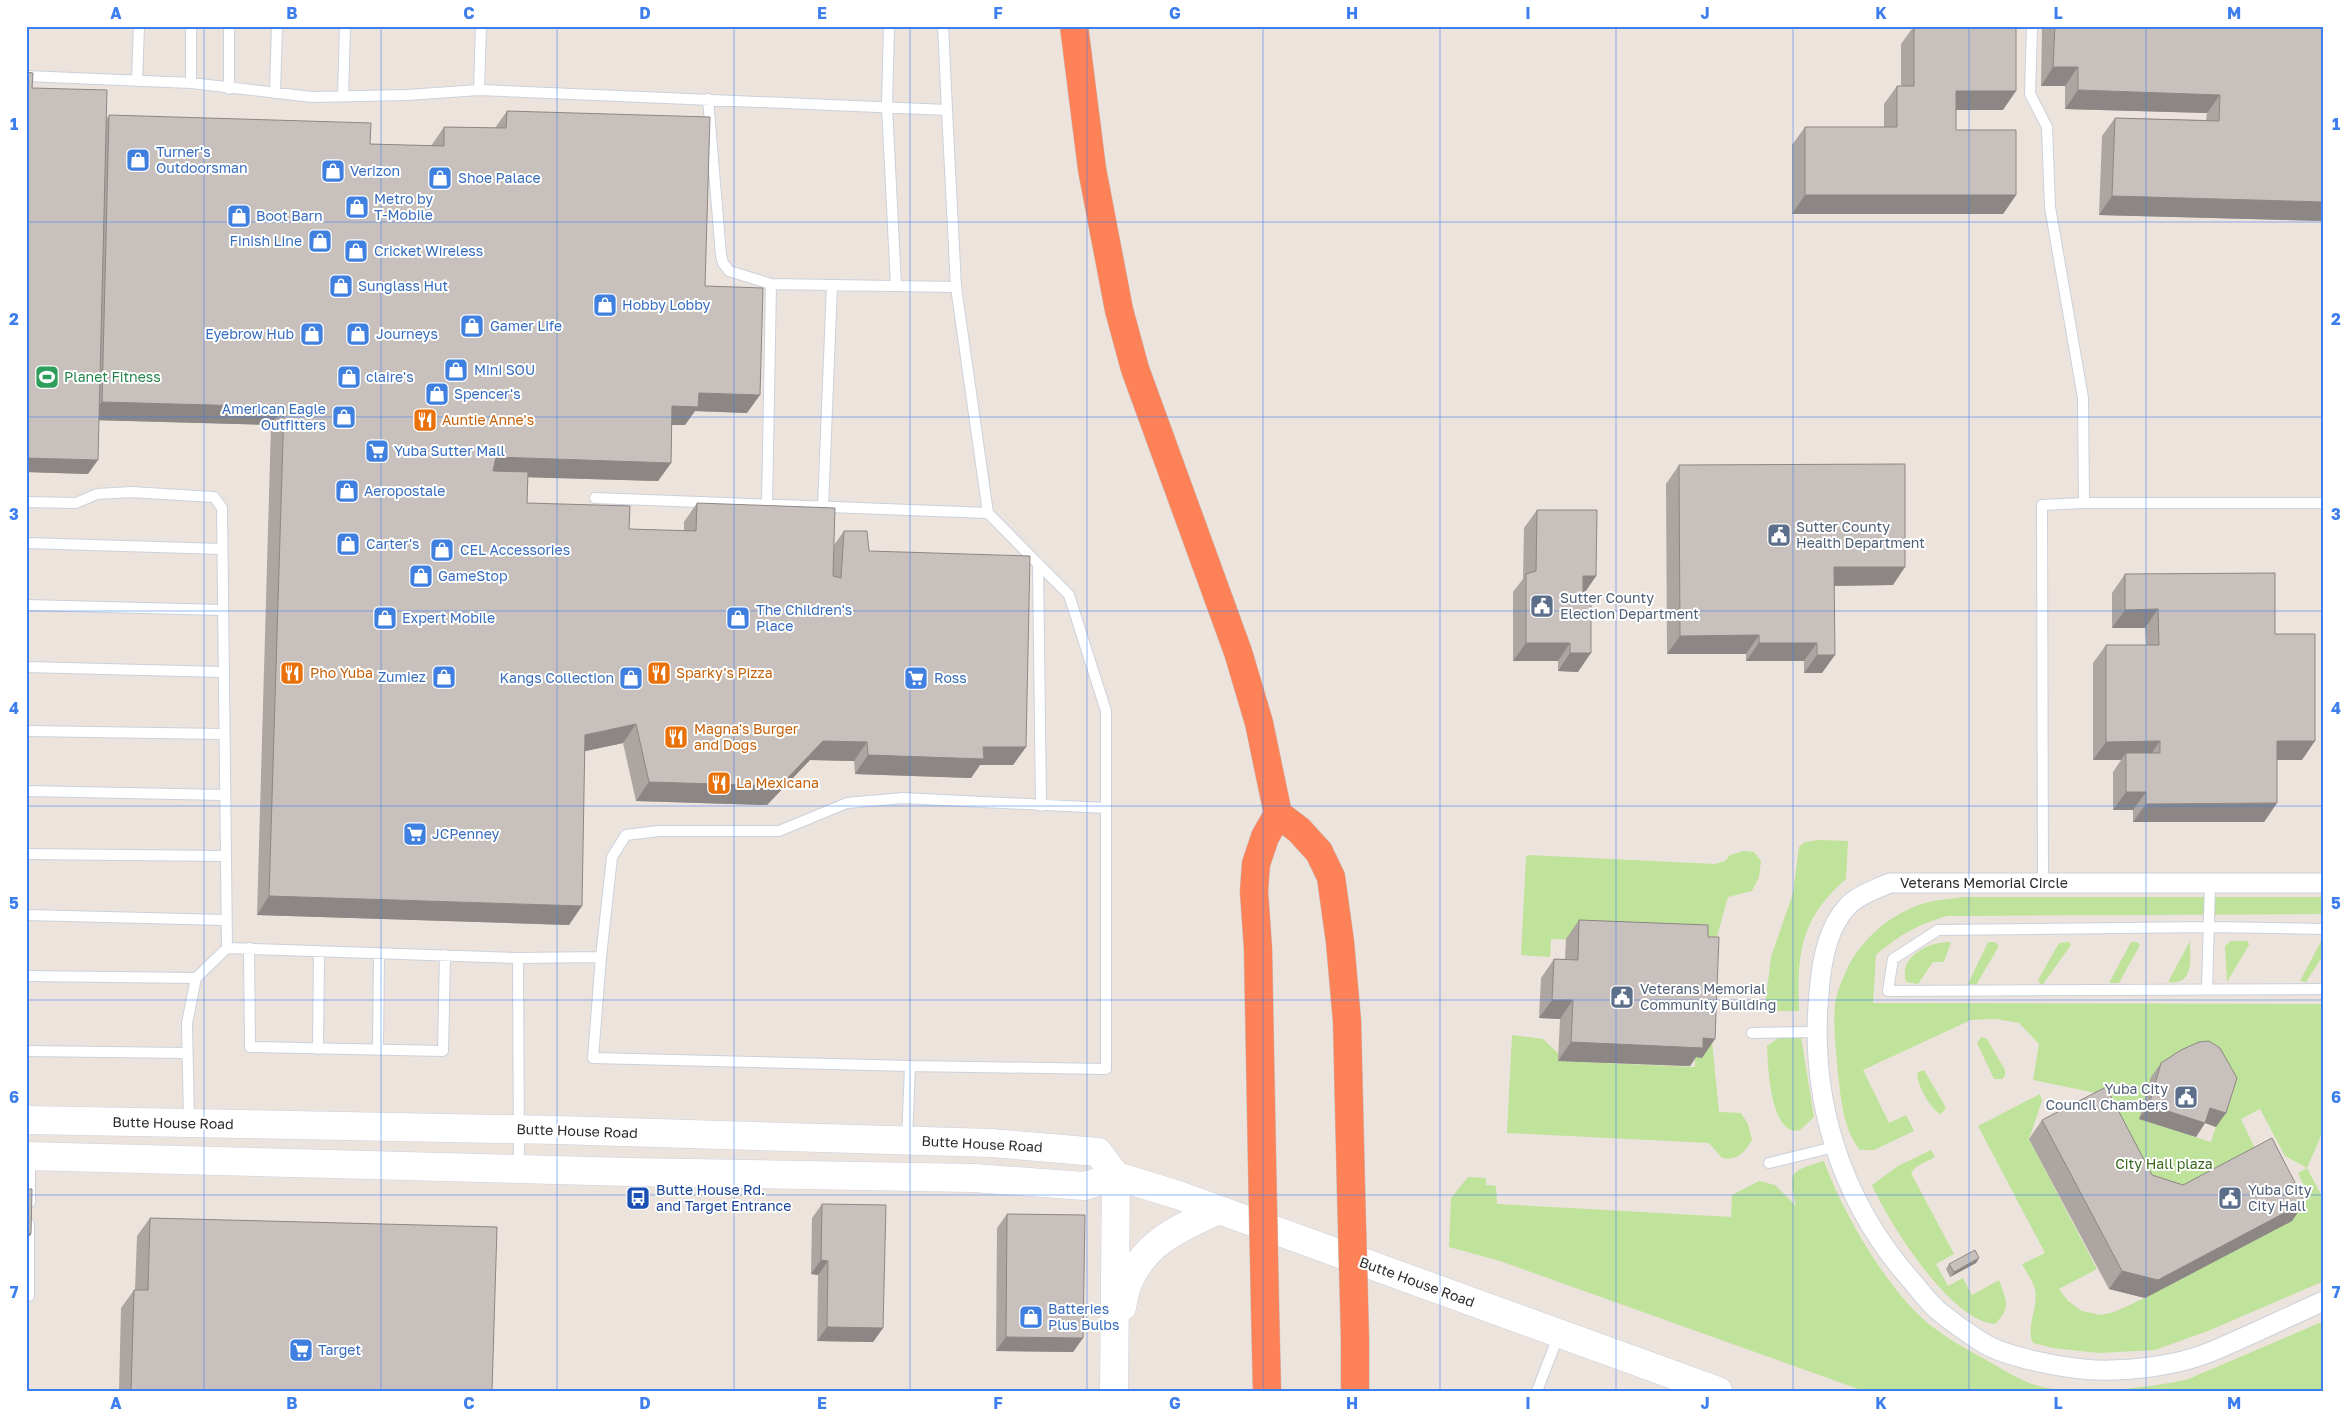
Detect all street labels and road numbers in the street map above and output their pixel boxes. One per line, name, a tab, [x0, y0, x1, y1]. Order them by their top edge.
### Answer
street label: Veterans Memorial Circle	[1900, 874, 2068, 891]
street label: Butte House Road	[112, 1113, 234, 1132]
street label: Butte House Road	[516, 1120, 638, 1141]
street label: Butte House Road	[921, 1132, 1043, 1155]
street label: Butte House Road	[1357, 1253, 1477, 1310]

